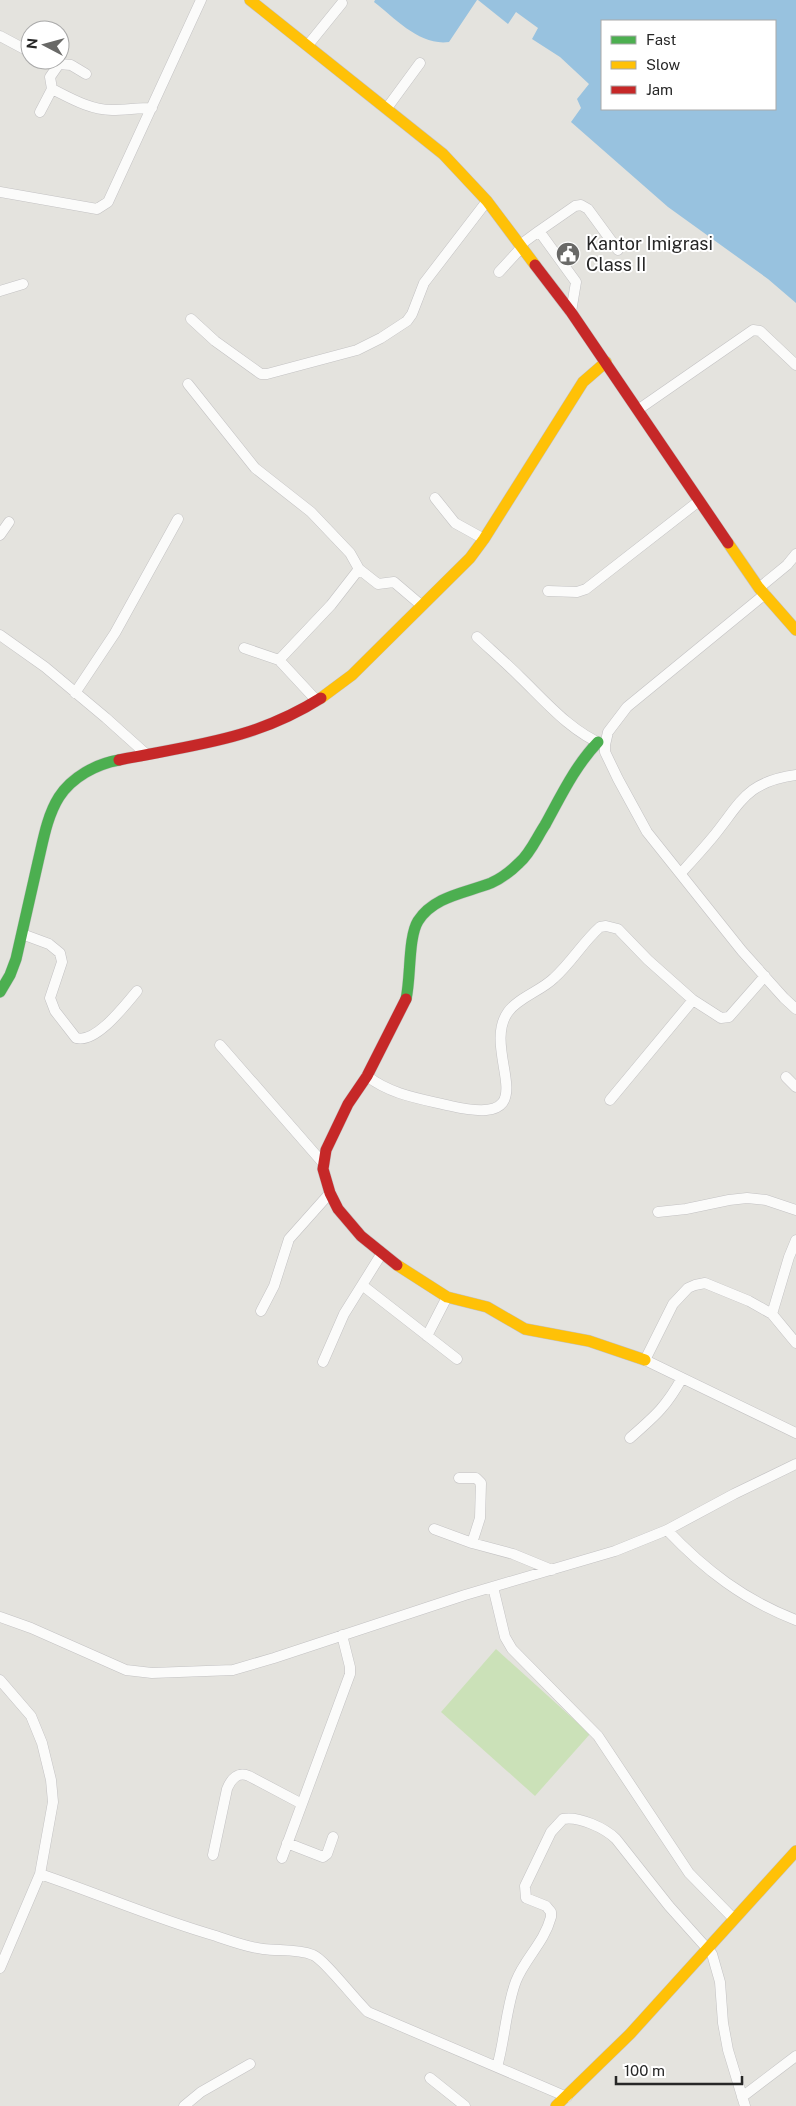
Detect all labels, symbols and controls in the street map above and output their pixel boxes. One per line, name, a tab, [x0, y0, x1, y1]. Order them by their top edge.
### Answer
north arrow	[20, 20, 70, 70]
legend	[601, 20, 776, 110]
text: Fast	[646, 31, 676, 48]
text: N	[24, 37, 41, 50]
text: Slow	[646, 56, 681, 73]
text: Jam	[646, 81, 673, 98]
place label: Kantor Imigrasi Class II	[586, 233, 713, 275]
public building icon: Kantor Imigrasi Class II	[555, 241, 581, 267]
scale bar	[616, 2054, 742, 2086]
text: 100 m	[624, 2062, 665, 2079]

